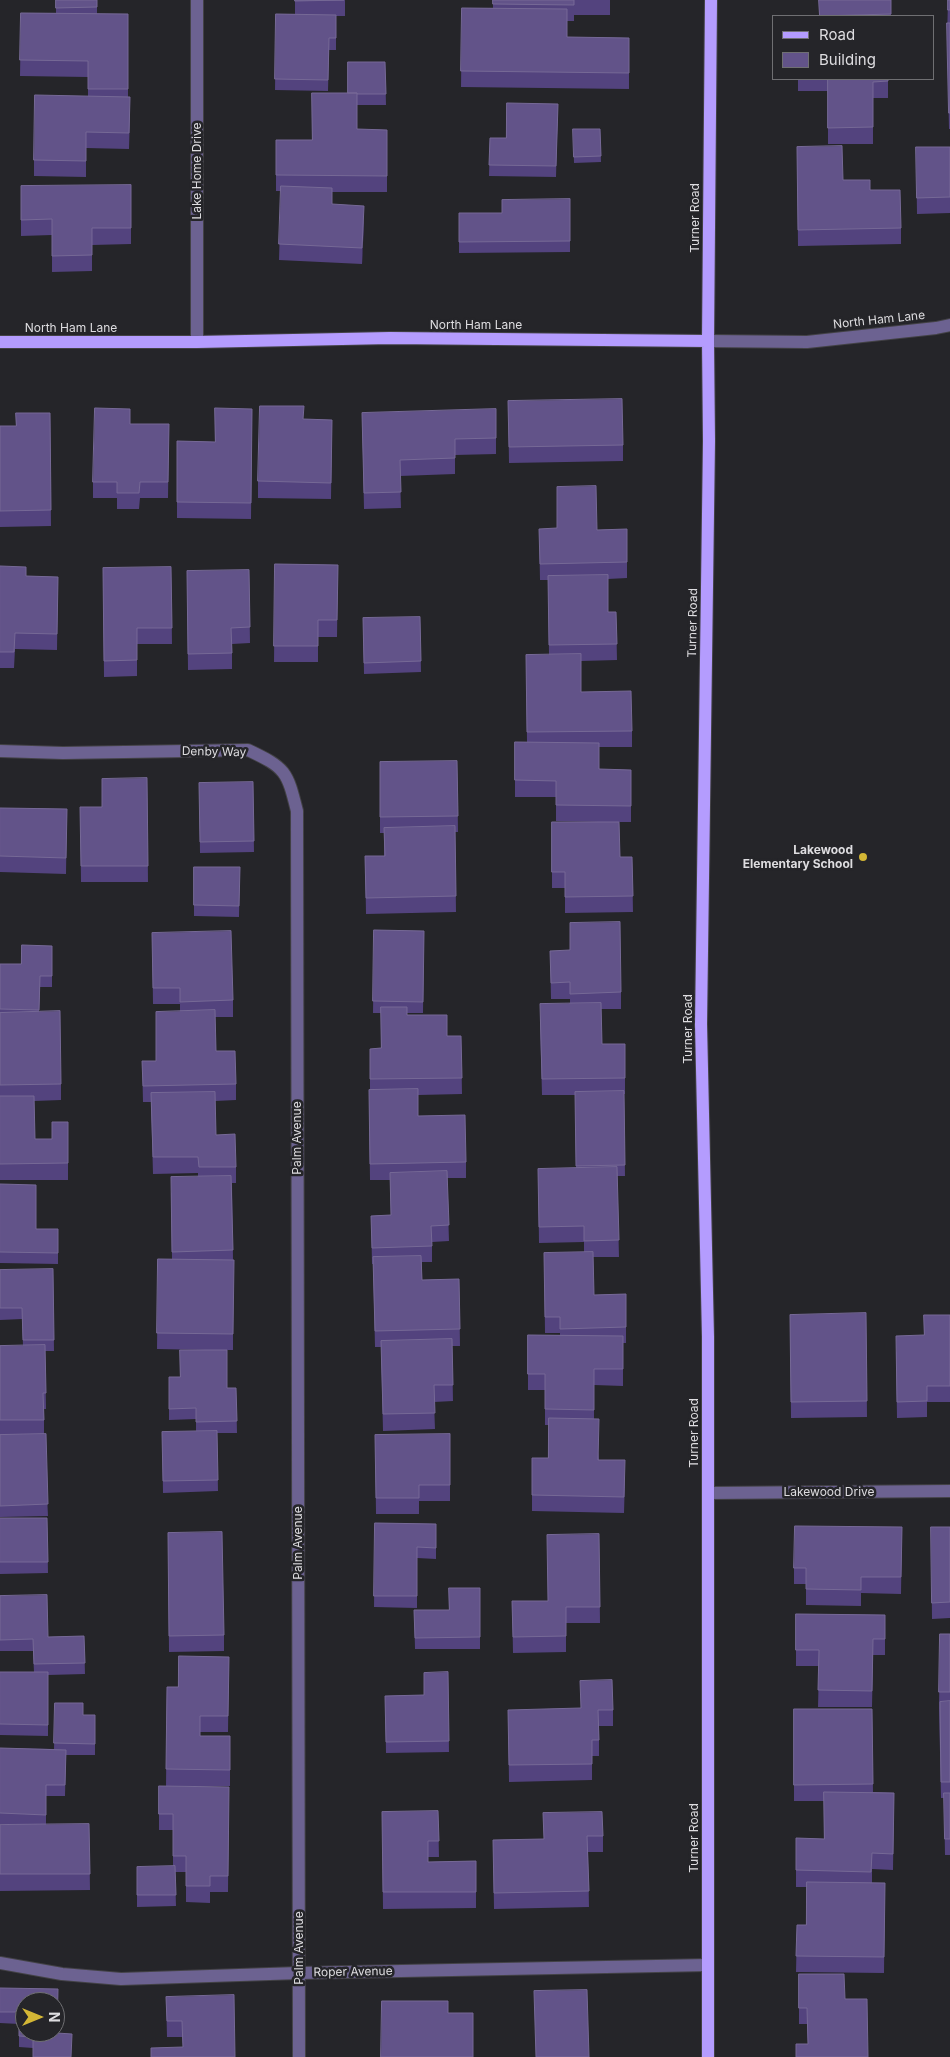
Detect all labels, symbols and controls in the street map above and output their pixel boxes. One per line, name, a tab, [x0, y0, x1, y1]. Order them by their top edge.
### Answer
legend	[772, 15, 935, 80]
text: Road	[819, 25, 855, 44]
text: Building	[819, 50, 876, 69]
street label: Lake Home Drive	[190, 123, 204, 219]
street label: Turner Road	[688, 183, 702, 253]
street label: North Ham Lane	[832, 308, 926, 332]
street label: North Ham Lane	[430, 318, 522, 332]
street label: North Ham Lane	[25, 321, 117, 335]
street label: Turner Road	[685, 588, 701, 658]
street label: Denby Way	[182, 744, 246, 760]
place label: Lakewood Elementary School	[743, 843, 853, 871]
marker: Lakewood Elementary School	[857, 851, 869, 863]
street label: Turner Road	[681, 994, 695, 1064]
street label: Palm Avenue	[290, 1101, 304, 1175]
street label: Turner Road	[687, 1398, 701, 1468]
street label: Lakewood Drive	[783, 1485, 875, 1499]
street label: Palm Avenue	[291, 1506, 305, 1580]
street label: Turner Road	[687, 1803, 701, 1873]
street label: Palm Avenue	[292, 1911, 306, 1985]
street label: Roper Avenue	[313, 1964, 393, 1980]
north arrow	[15, 1992, 65, 2042]
text: N	[46, 2012, 63, 2022]

